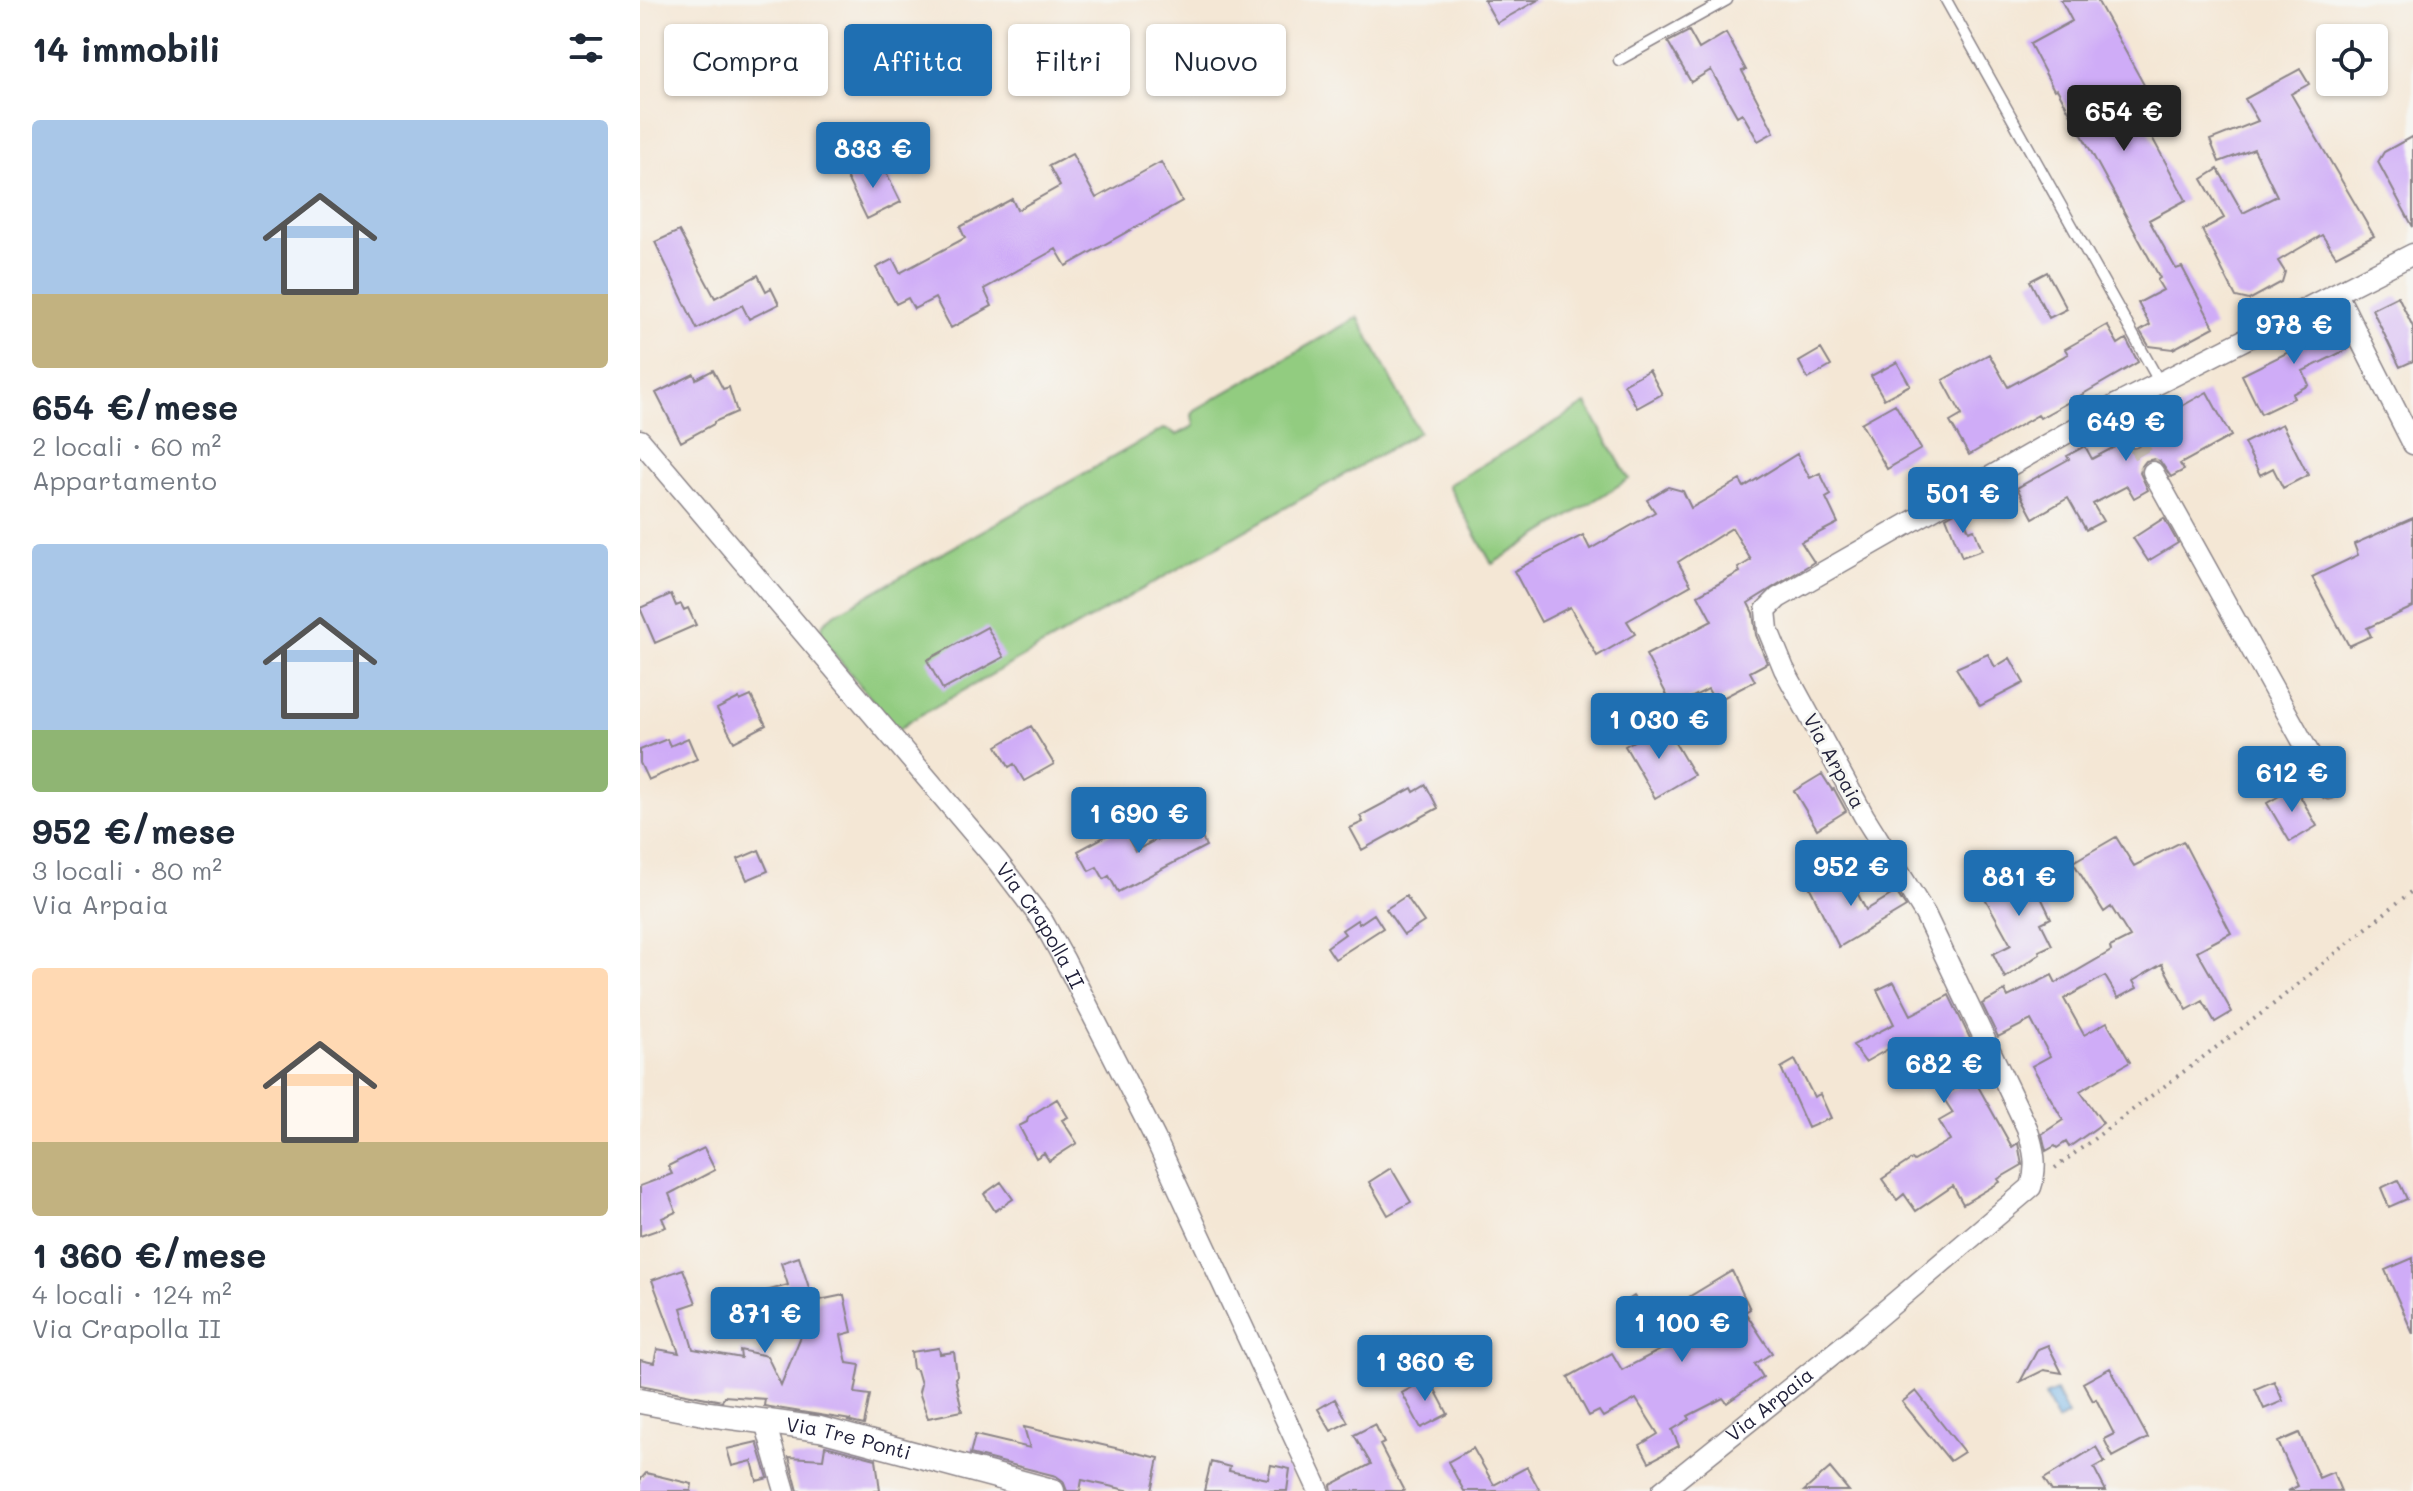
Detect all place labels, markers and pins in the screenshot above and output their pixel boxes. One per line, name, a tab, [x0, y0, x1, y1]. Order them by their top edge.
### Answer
pin: 654 €	[2068, 85, 2180, 153]
pin: 833 €	[817, 122, 929, 190]
pin: 978 €	[2238, 298, 2350, 366]
pin: 649 €	[2070, 395, 2182, 463]
pin: 501 €	[1907, 467, 2019, 535]
pin: 1 030 €	[1585, 693, 1733, 761]
pin: 612 €	[2236, 746, 2348, 814]
pin: 1 690 €	[1065, 787, 1213, 855]
pin: 952 €	[1795, 840, 1907, 908]
pin: 881 €	[1963, 850, 2075, 918]
pin: 682 €	[1888, 1037, 2000, 1105]
pin: 871 €	[709, 1287, 821, 1355]
pin: 1 100 €	[1608, 1296, 1756, 1364]
pin: 1 360 €	[1351, 1335, 1499, 1403]

